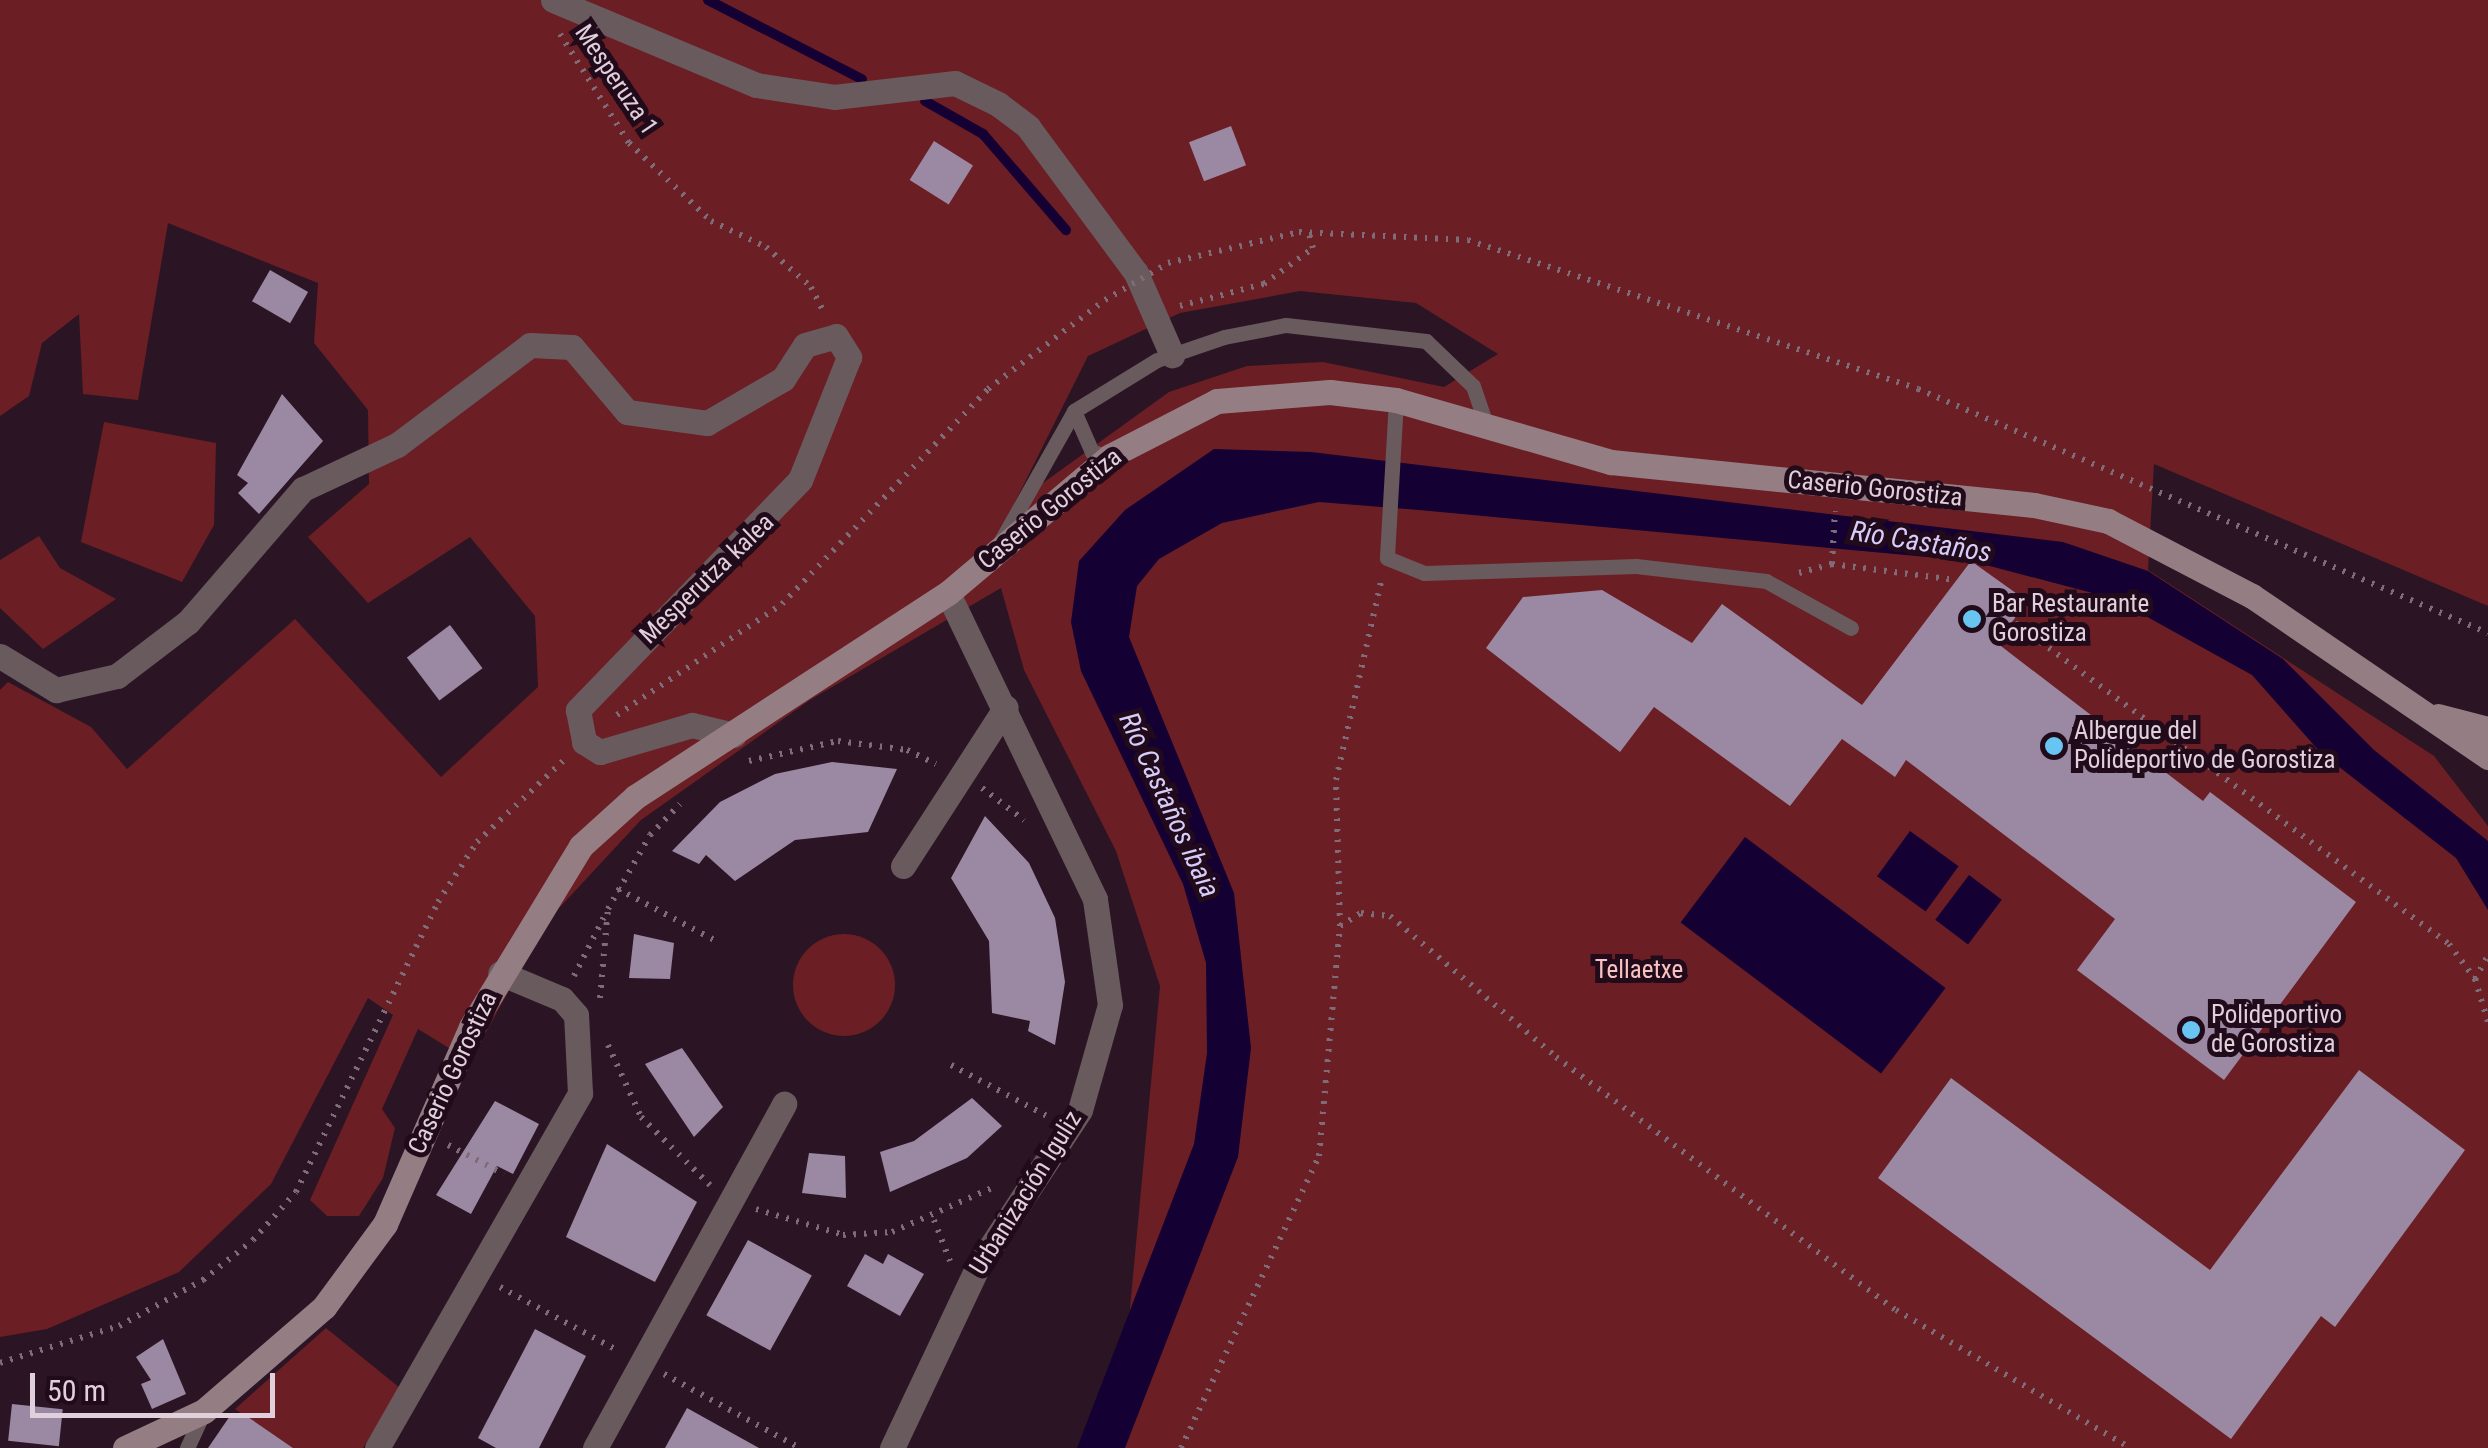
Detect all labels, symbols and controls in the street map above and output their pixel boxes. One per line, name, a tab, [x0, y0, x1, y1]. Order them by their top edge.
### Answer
street label: Mesperuza 1	[568, 19, 664, 141]
street label: Caserio Gorostiza	[972, 442, 1128, 576]
street label: Caserio Gorostiza	[1786, 465, 1964, 513]
street label: Mesperutza kalea	[634, 508, 780, 650]
water label: Río Castaños	[1848, 514, 1994, 570]
place label: Bar Restaurante Gorostiza	[1992, 590, 2149, 649]
marker: Bar Restaurante Gorostiza	[1961, 608, 1983, 630]
water label: Río Castaños ibaia	[1111, 707, 1227, 903]
place label: Albergue del Polideportivo de Gorostiza	[2074, 717, 2335, 776]
marker: Albergue del Polideportivo de Gorostiza	[2043, 735, 2065, 757]
park label: Tellaetxe	[1595, 955, 1683, 985]
street label: Caserio Gorostiza	[402, 987, 504, 1159]
place label: Polideportivo de Gorostiza	[2211, 1001, 2342, 1060]
marker: Polideportivo de Gorostiza	[2180, 1019, 2202, 1041]
street label: Urbanización Iguliz	[964, 1106, 1088, 1280]
scale bar	[35, 1353, 280, 1415]
text: 50 m	[47, 1373, 106, 1408]

